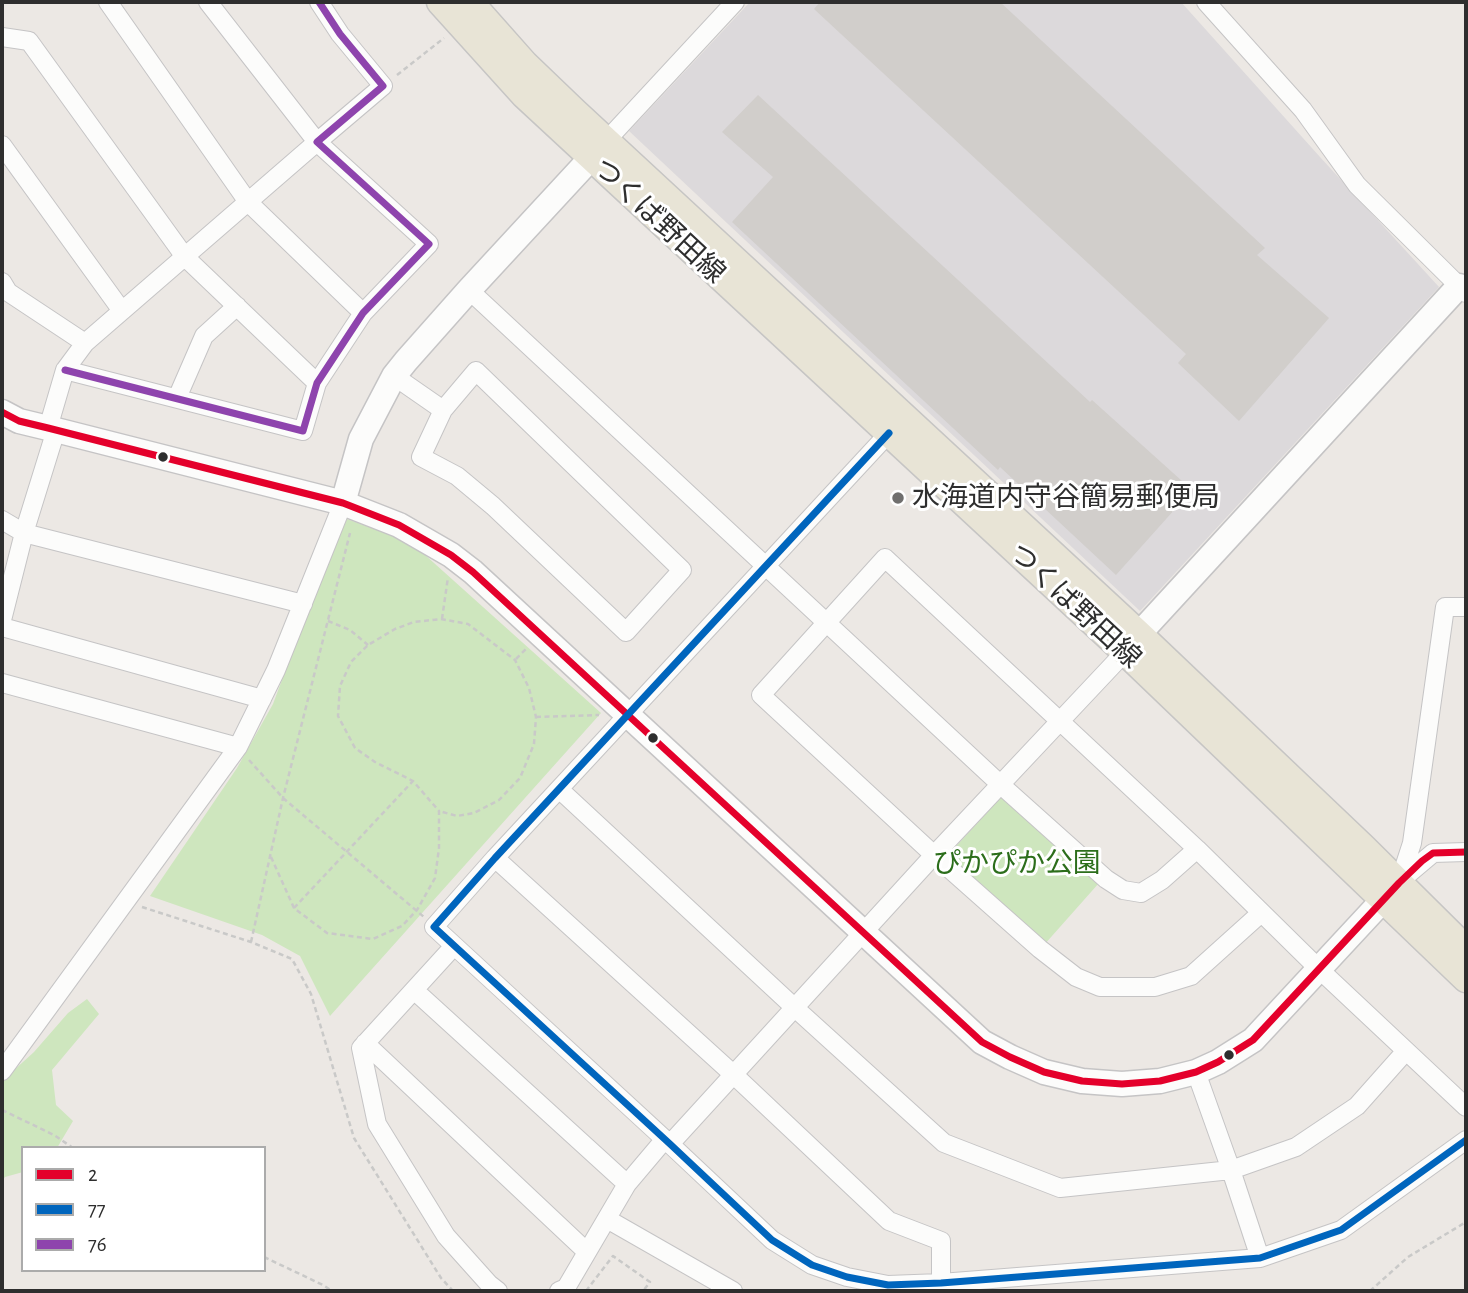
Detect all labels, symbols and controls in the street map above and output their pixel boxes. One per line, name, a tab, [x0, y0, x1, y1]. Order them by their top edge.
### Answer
street label: つくば野田線	[586, 151, 732, 291]
unlabelled marker	[156, 450, 170, 464]
place label: 水海道内守谷簡易郵便局	[912, 481, 1220, 515]
marker: 水海道内守谷簡易郵便局	[890, 490, 906, 506]
street label: つくば野田線	[1002, 536, 1148, 676]
unlabelled marker	[646, 731, 660, 745]
park label: ぴかぴか公園	[933, 847, 1101, 881]
unlabelled marker	[1222, 1048, 1236, 1062]
legend	[21, 1146, 266, 1272]
text: 2	[88, 1164, 98, 1185]
text: 77	[88, 1199, 106, 1220]
text: 76	[88, 1234, 107, 1255]

